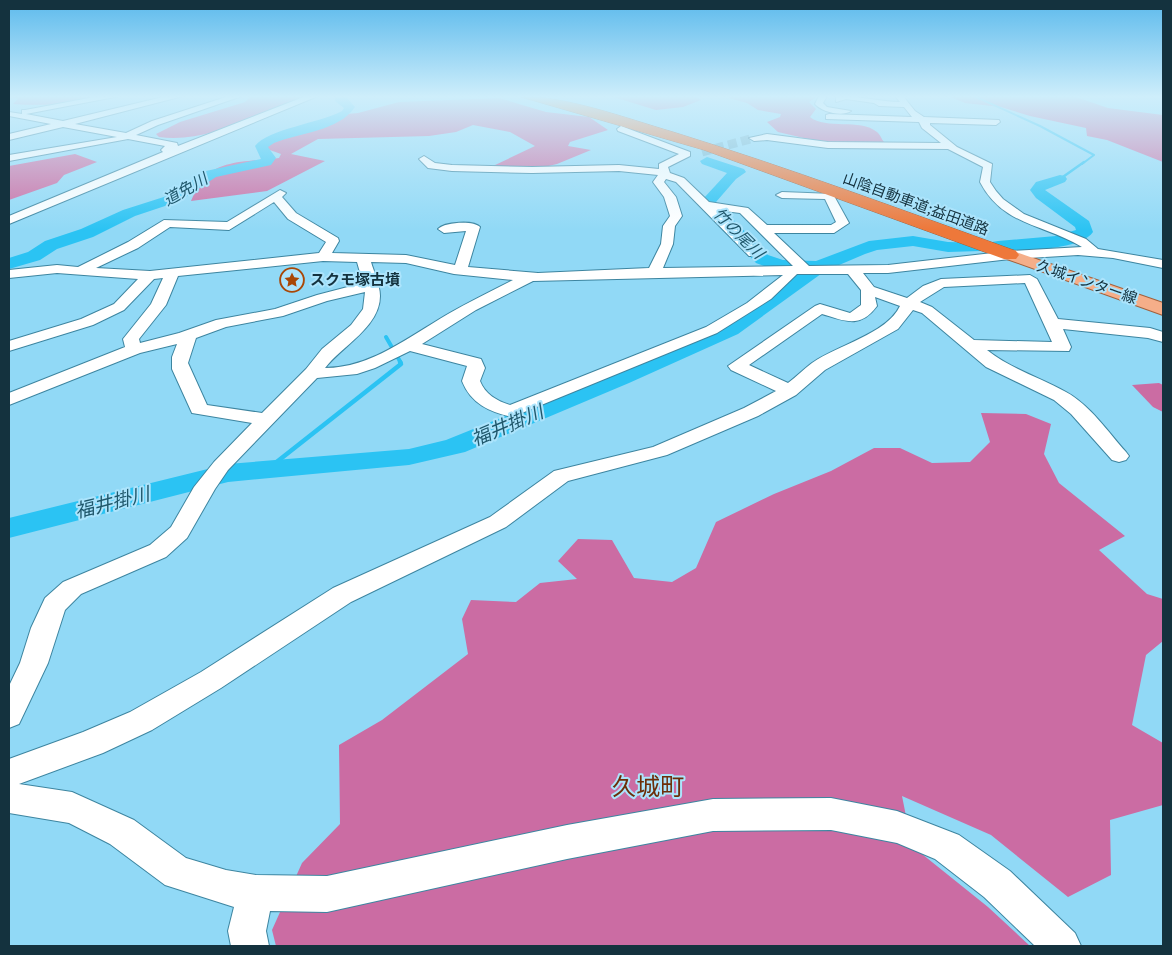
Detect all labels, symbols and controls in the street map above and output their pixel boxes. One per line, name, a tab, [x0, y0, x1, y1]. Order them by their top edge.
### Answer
water label: 道免川	[160, 168, 213, 210]
street label: 山陰自動車道;益田道路	[840, 169, 992, 239]
water label: 竹の尾川	[709, 204, 769, 264]
street label: 久城インター線	[1034, 256, 1140, 308]
place icon: スクモ塚古墳	[279, 267, 305, 293]
place label: スクモ塚古墳	[310, 271, 400, 289]
water label: 福井掛川	[468, 399, 549, 451]
water label: 福井掛川	[72, 482, 154, 523]
district label: 久城町	[612, 773, 684, 801]

